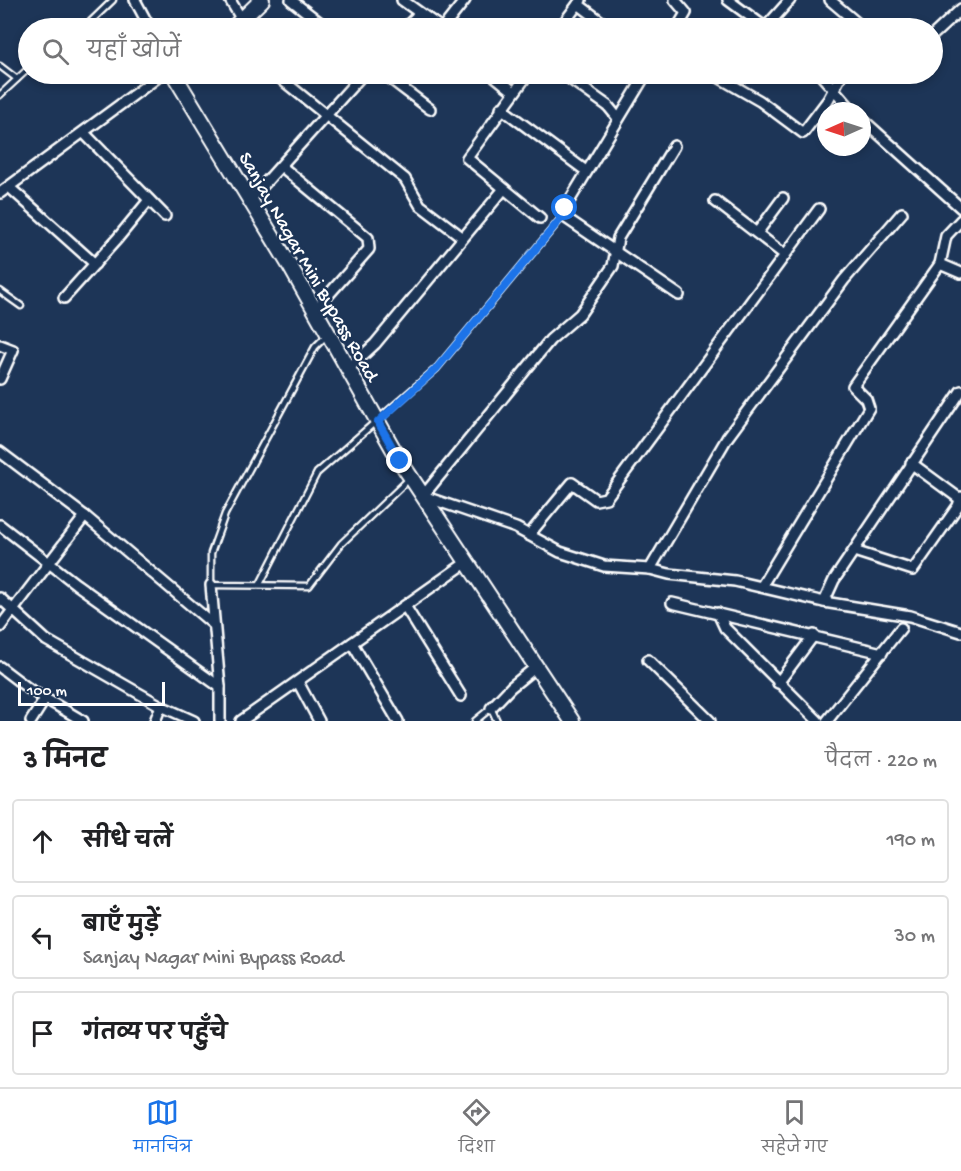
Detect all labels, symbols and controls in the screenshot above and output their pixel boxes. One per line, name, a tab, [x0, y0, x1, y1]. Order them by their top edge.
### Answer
search box	[18, 18, 943, 84]
icon: search	[39, 35, 72, 68]
text: यहाँ खोजें	[87, 40, 181, 66]
north arrow	[817, 102, 871, 156]
street label: Sanjay Nagar Mini Bypass Road	[232, 149, 383, 388]
route start	[551, 194, 577, 220]
route end	[386, 447, 412, 473]
scale bar	[18, 679, 165, 706]
text: 100 m	[27, 683, 67, 702]
text: 3 मिनट	[24, 747, 107, 778]
text: पैदल · 220 m	[825, 751, 937, 774]
icon: ahead	[26, 825, 59, 858]
text: सीधे चलें	[83, 830, 173, 856]
text: 190 m	[887, 830, 935, 853]
text: बाएँ मुड़ें	[83, 914, 160, 940]
icon: left	[26, 921, 59, 954]
text: 30 m	[894, 926, 935, 949]
text: Sanjay Nagar Mini Bypass Road	[83, 948, 344, 971]
icon: arrive	[26, 1017, 59, 1050]
text: गंतव्य पर पहुँचे	[83, 1022, 227, 1048]
tab: मानचित्र	[133, 1096, 192, 1164]
tab: दिशा	[459, 1096, 495, 1164]
tab: सहेजे गए	[762, 1096, 828, 1164]

